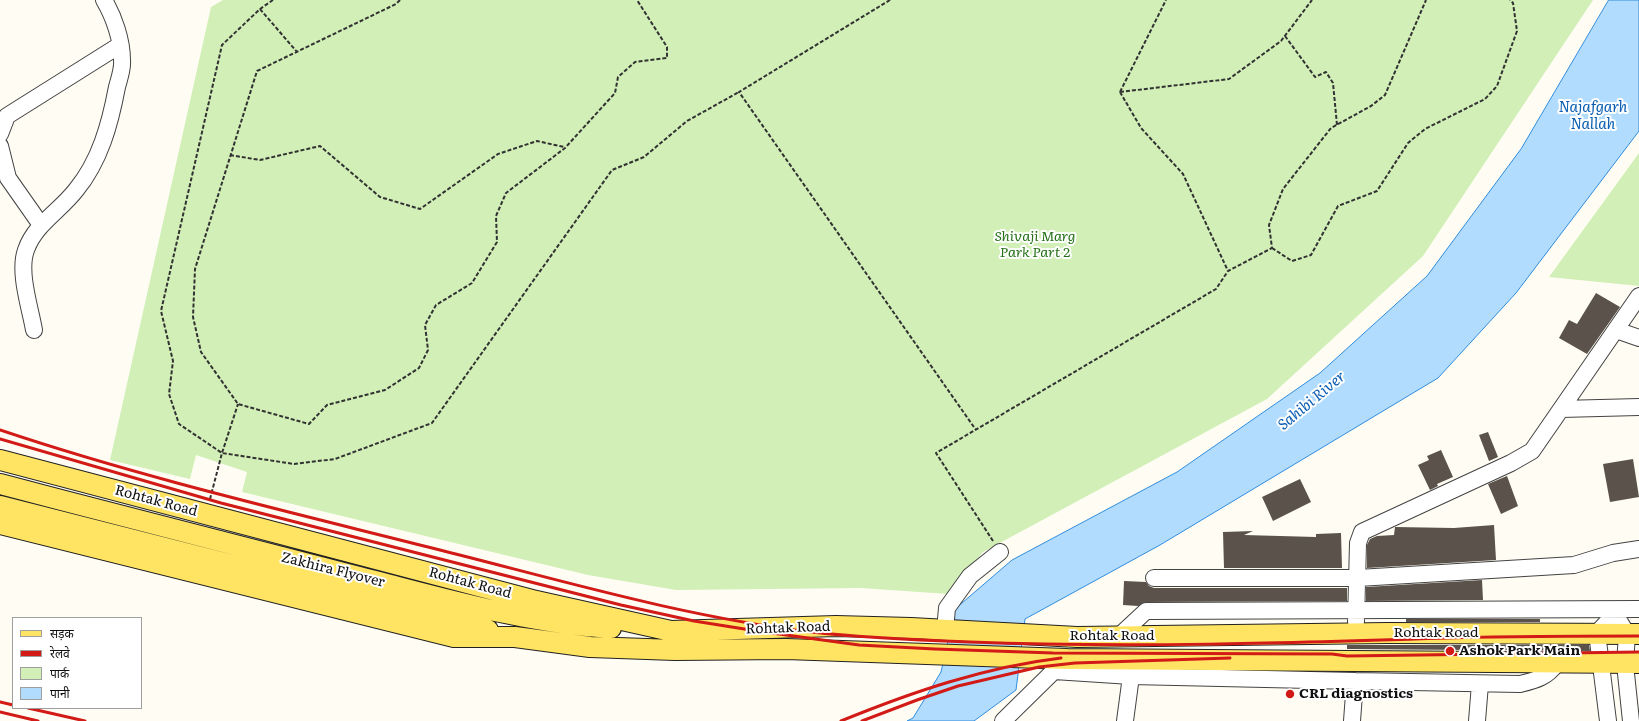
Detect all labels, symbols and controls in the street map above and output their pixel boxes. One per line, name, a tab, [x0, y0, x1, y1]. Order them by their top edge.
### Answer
water label: Najafgarh Nallah	[1559, 99, 1627, 134]
park label: Shivaji Marg Park Part 2	[995, 229, 1075, 262]
water label: Sahibi River	[1275, 368, 1349, 434]
street label: Rohtak Road	[113, 482, 199, 520]
street label: Zakhira Flyover	[279, 549, 387, 591]
street label: Rohtak Road	[427, 564, 513, 602]
legend	[12, 617, 142, 709]
street label: Rohtak Road	[745, 618, 831, 638]
text: सड़क	[50, 624, 74, 642]
street label: Rohtak Road	[1394, 625, 1478, 641]
street label: Rohtak Road	[1070, 628, 1154, 644]
place label: Ashok Park Main	[1459, 643, 1580, 659]
text: रेलवे	[50, 644, 70, 662]
marker: Ashok Park Main	[1444, 645, 1456, 657]
text: पार्क	[50, 664, 69, 682]
text: पानी	[50, 684, 70, 702]
place label: CRL diagnostics	[1299, 686, 1413, 702]
marker: CRL diagnostics	[1284, 688, 1296, 700]

